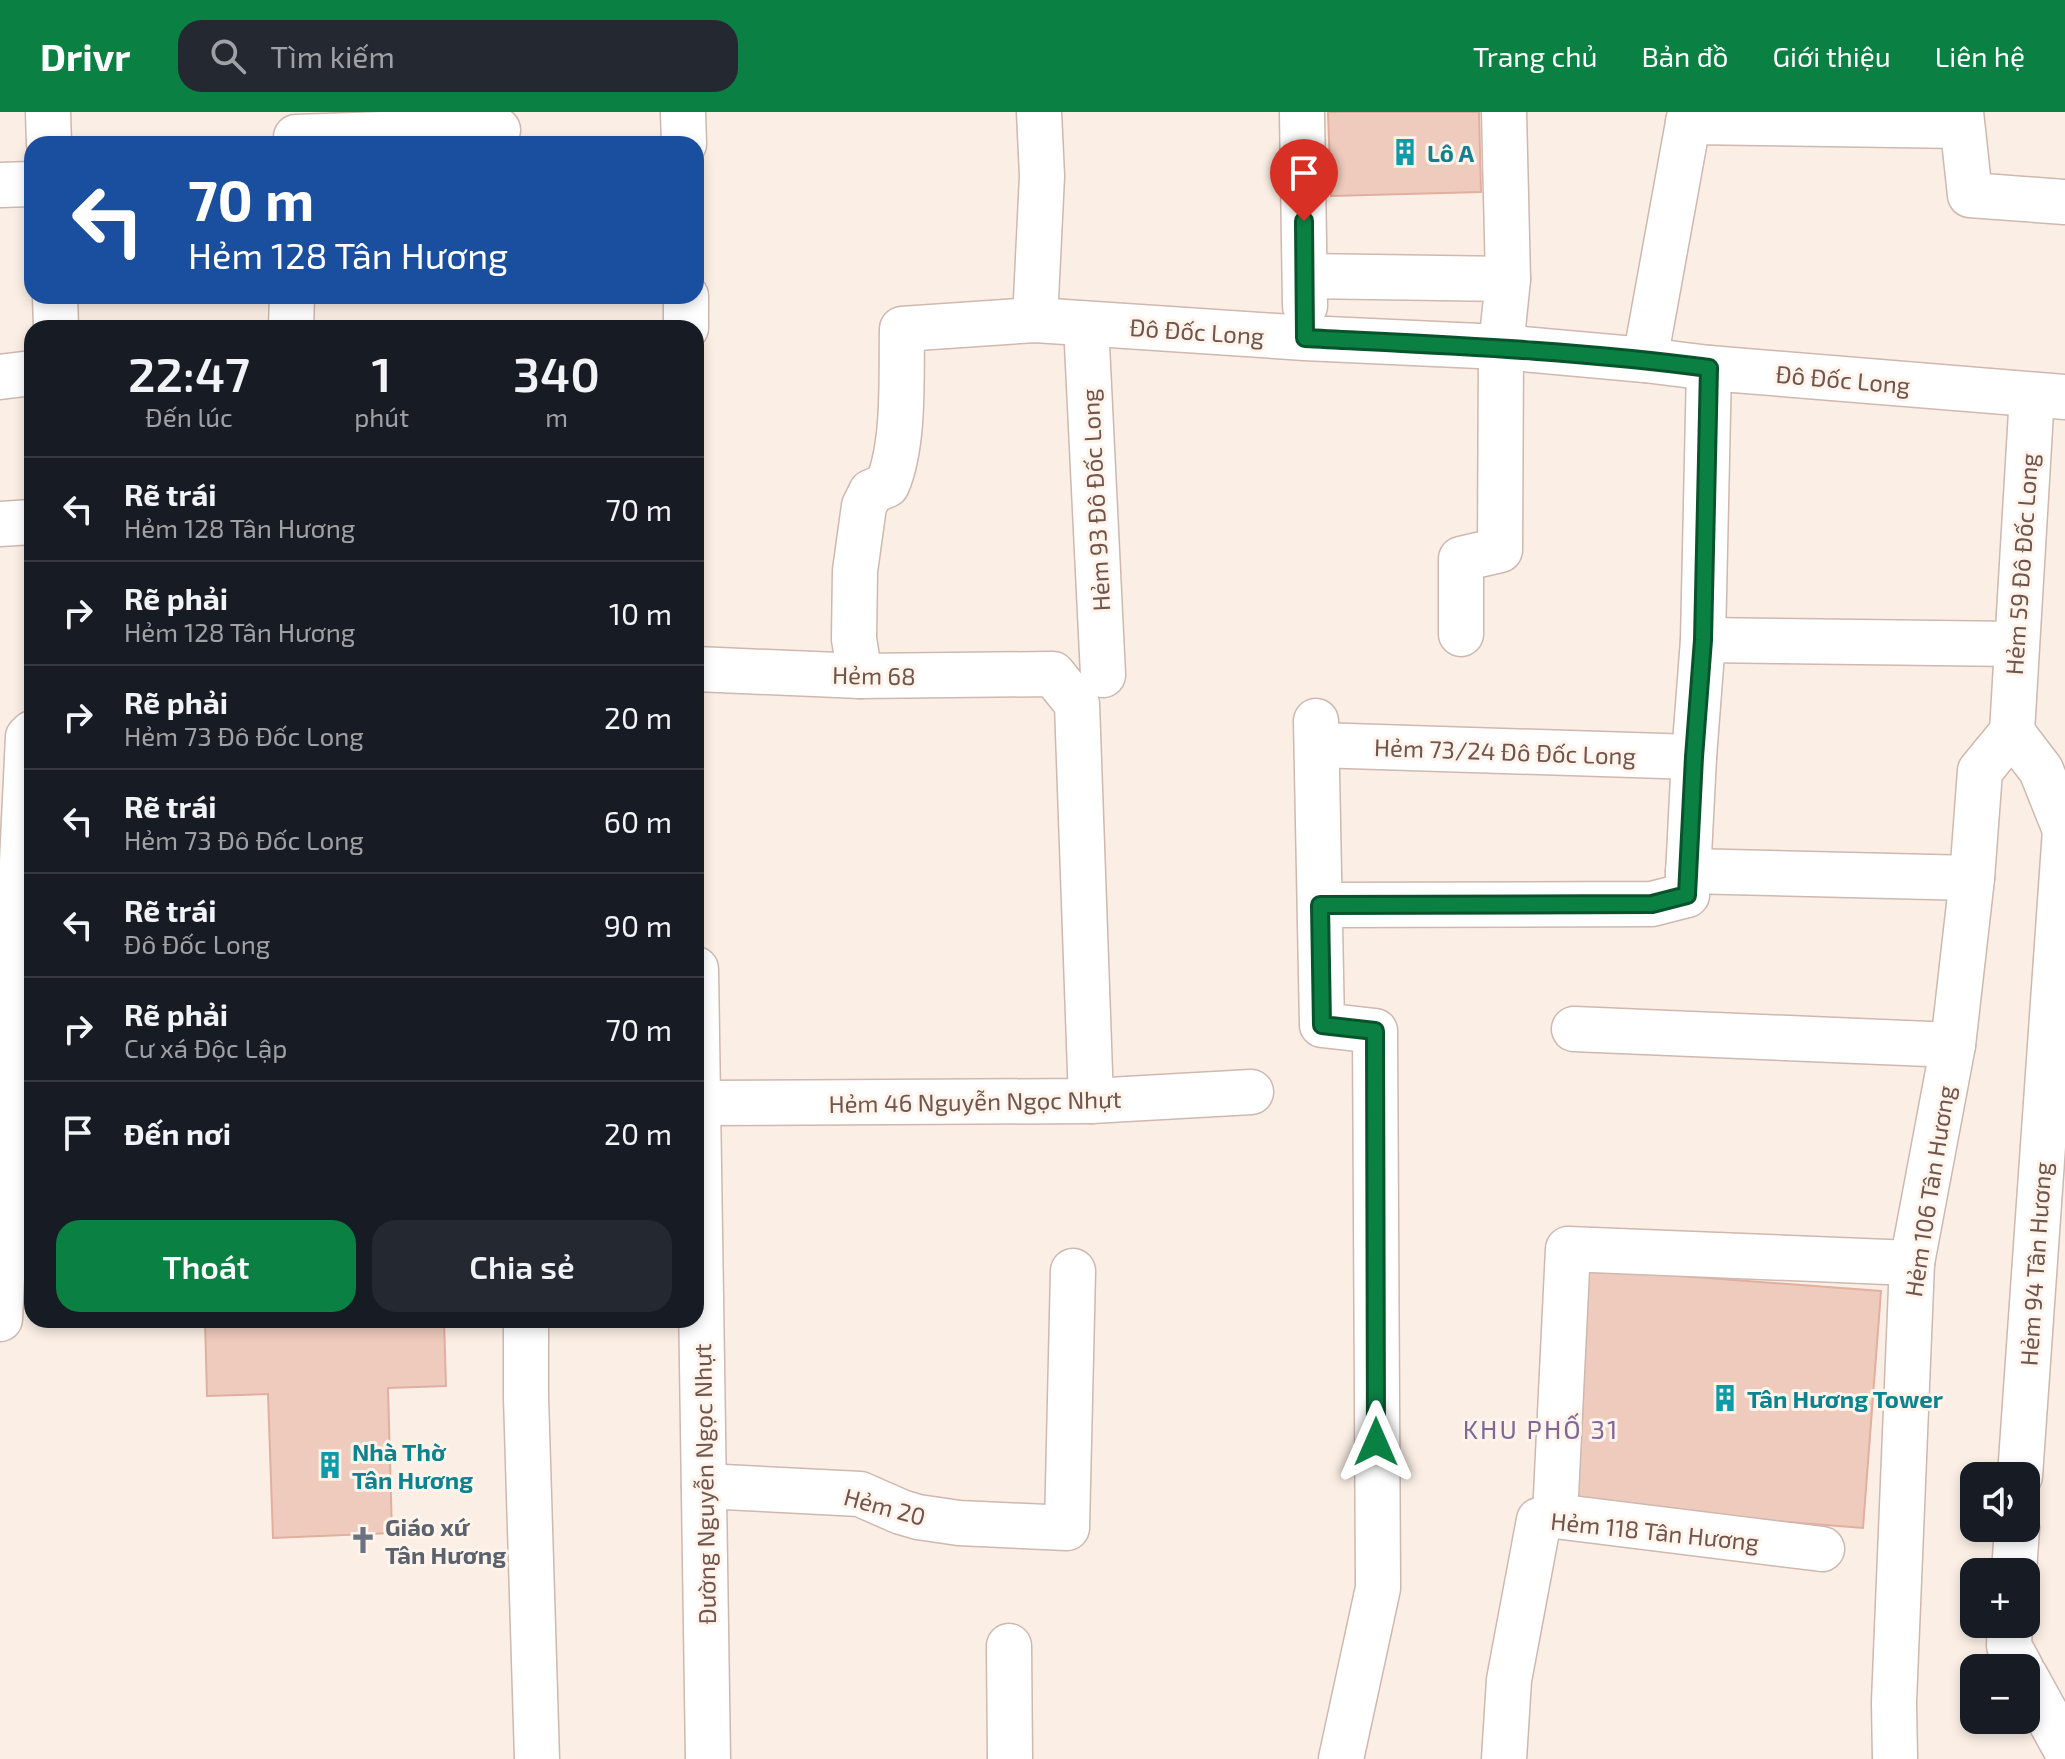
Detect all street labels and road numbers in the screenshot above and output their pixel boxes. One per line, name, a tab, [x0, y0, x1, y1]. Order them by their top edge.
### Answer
street label: Đô Đốc Long	[1129, 312, 1265, 350]
street label: Đô Đốc Long	[1774, 359, 1912, 399]
street label: Hẻm 93 Đô Đốc Long	[1075, 388, 1115, 612]
street label: Hẻm 59 Đô Đốc Long	[1999, 452, 2043, 676]
street label: Hẻm 68	[832, 660, 916, 690]
street label: Hẻm 73/24 Đô Đốc Long	[1374, 732, 1636, 770]
street label: Hẻm 106 Tân Hương	[1898, 1083, 1960, 1299]
street label: Hẻm 46 Nguyễn Ngọc Nhựt	[828, 1084, 1122, 1118]
street label: Hẻm 94 Tân Hương	[2013, 1161, 2057, 1367]
street label: Đường Nguyễn Ngọc Nhựt	[687, 1343, 721, 1625]
street label: Hẻm 20	[841, 1481, 929, 1531]
street label: Hẻm 118 Tân Hương	[1549, 1506, 1761, 1556]

